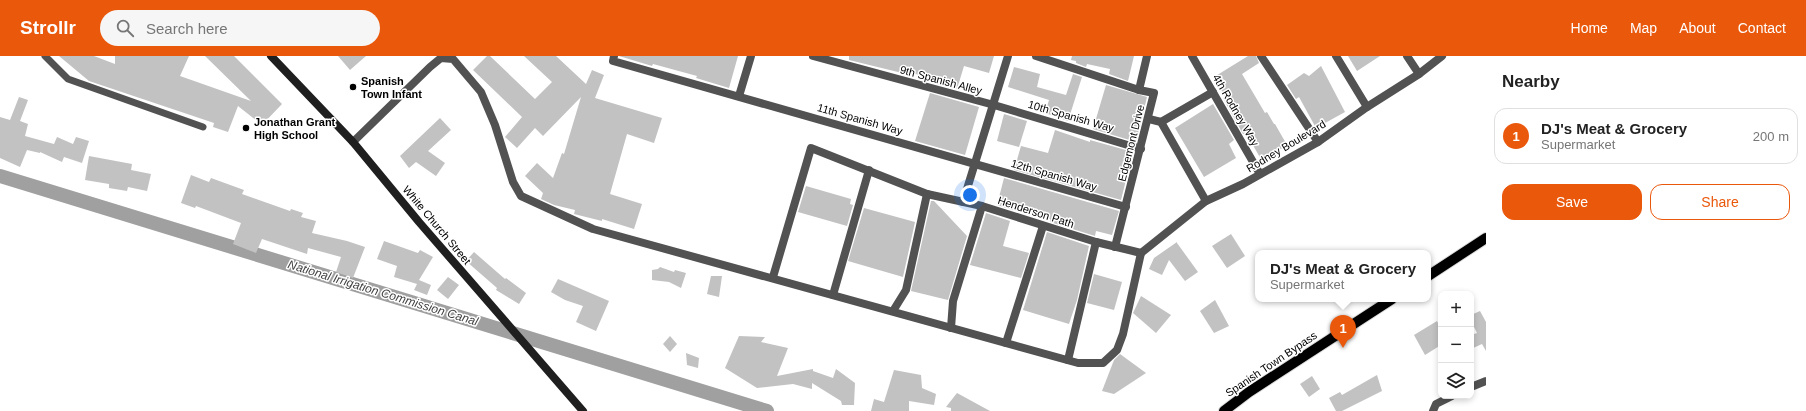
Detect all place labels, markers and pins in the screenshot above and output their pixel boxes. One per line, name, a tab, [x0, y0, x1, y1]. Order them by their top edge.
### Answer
place label: Spanish Town Infant	[361, 75, 422, 100]
marker: Spanish Town Infant	[348, 82, 358, 92]
place label: Jonathan Grant High School	[254, 116, 336, 141]
marker: Jonathan Grant High School	[241, 123, 251, 133]
pin: 1	[1330, 315, 1356, 348]

